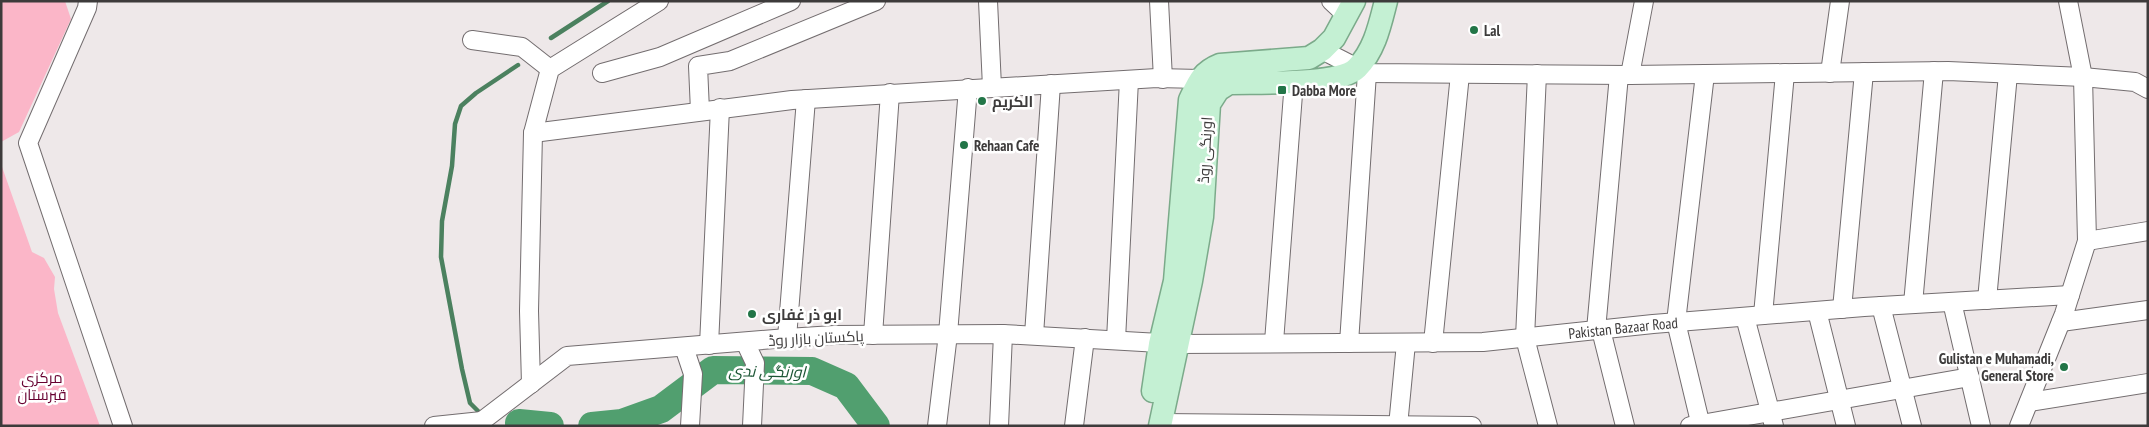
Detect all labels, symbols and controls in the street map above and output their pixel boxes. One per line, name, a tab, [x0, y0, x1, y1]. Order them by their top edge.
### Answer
place label: Lal	[1484, 21, 1501, 40]
marker: Lal	[1468, 24, 1480, 36]
place label: Dabba More	[1292, 81, 1356, 100]
marker: Dabba More	[1276, 84, 1288, 96]
place label: الکریم	[992, 92, 1033, 112]
marker: الکریم	[976, 95, 988, 107]
street label: اورنگی روڈ	[1194, 116, 1217, 184]
place label: Rehaan Cafe	[974, 136, 1039, 155]
marker: Rehaan Cafe	[958, 139, 970, 151]
place label: ابو ذر غفاری	[762, 305, 842, 324]
marker: ابو ذر غفاری	[746, 308, 758, 320]
street label: Pakistan Bazaar Road	[1567, 313, 1679, 342]
street label: پاکستان بازار روڈ	[768, 326, 864, 351]
place label: Gulistan e Muhamadi, General Store	[1939, 349, 2054, 385]
water label: اورنگی ندی	[728, 360, 808, 382]
marker: Gulistan e Muhamadi, General Store	[2058, 361, 2070, 373]
park label: مرکزی قبرستان	[17, 368, 67, 405]

